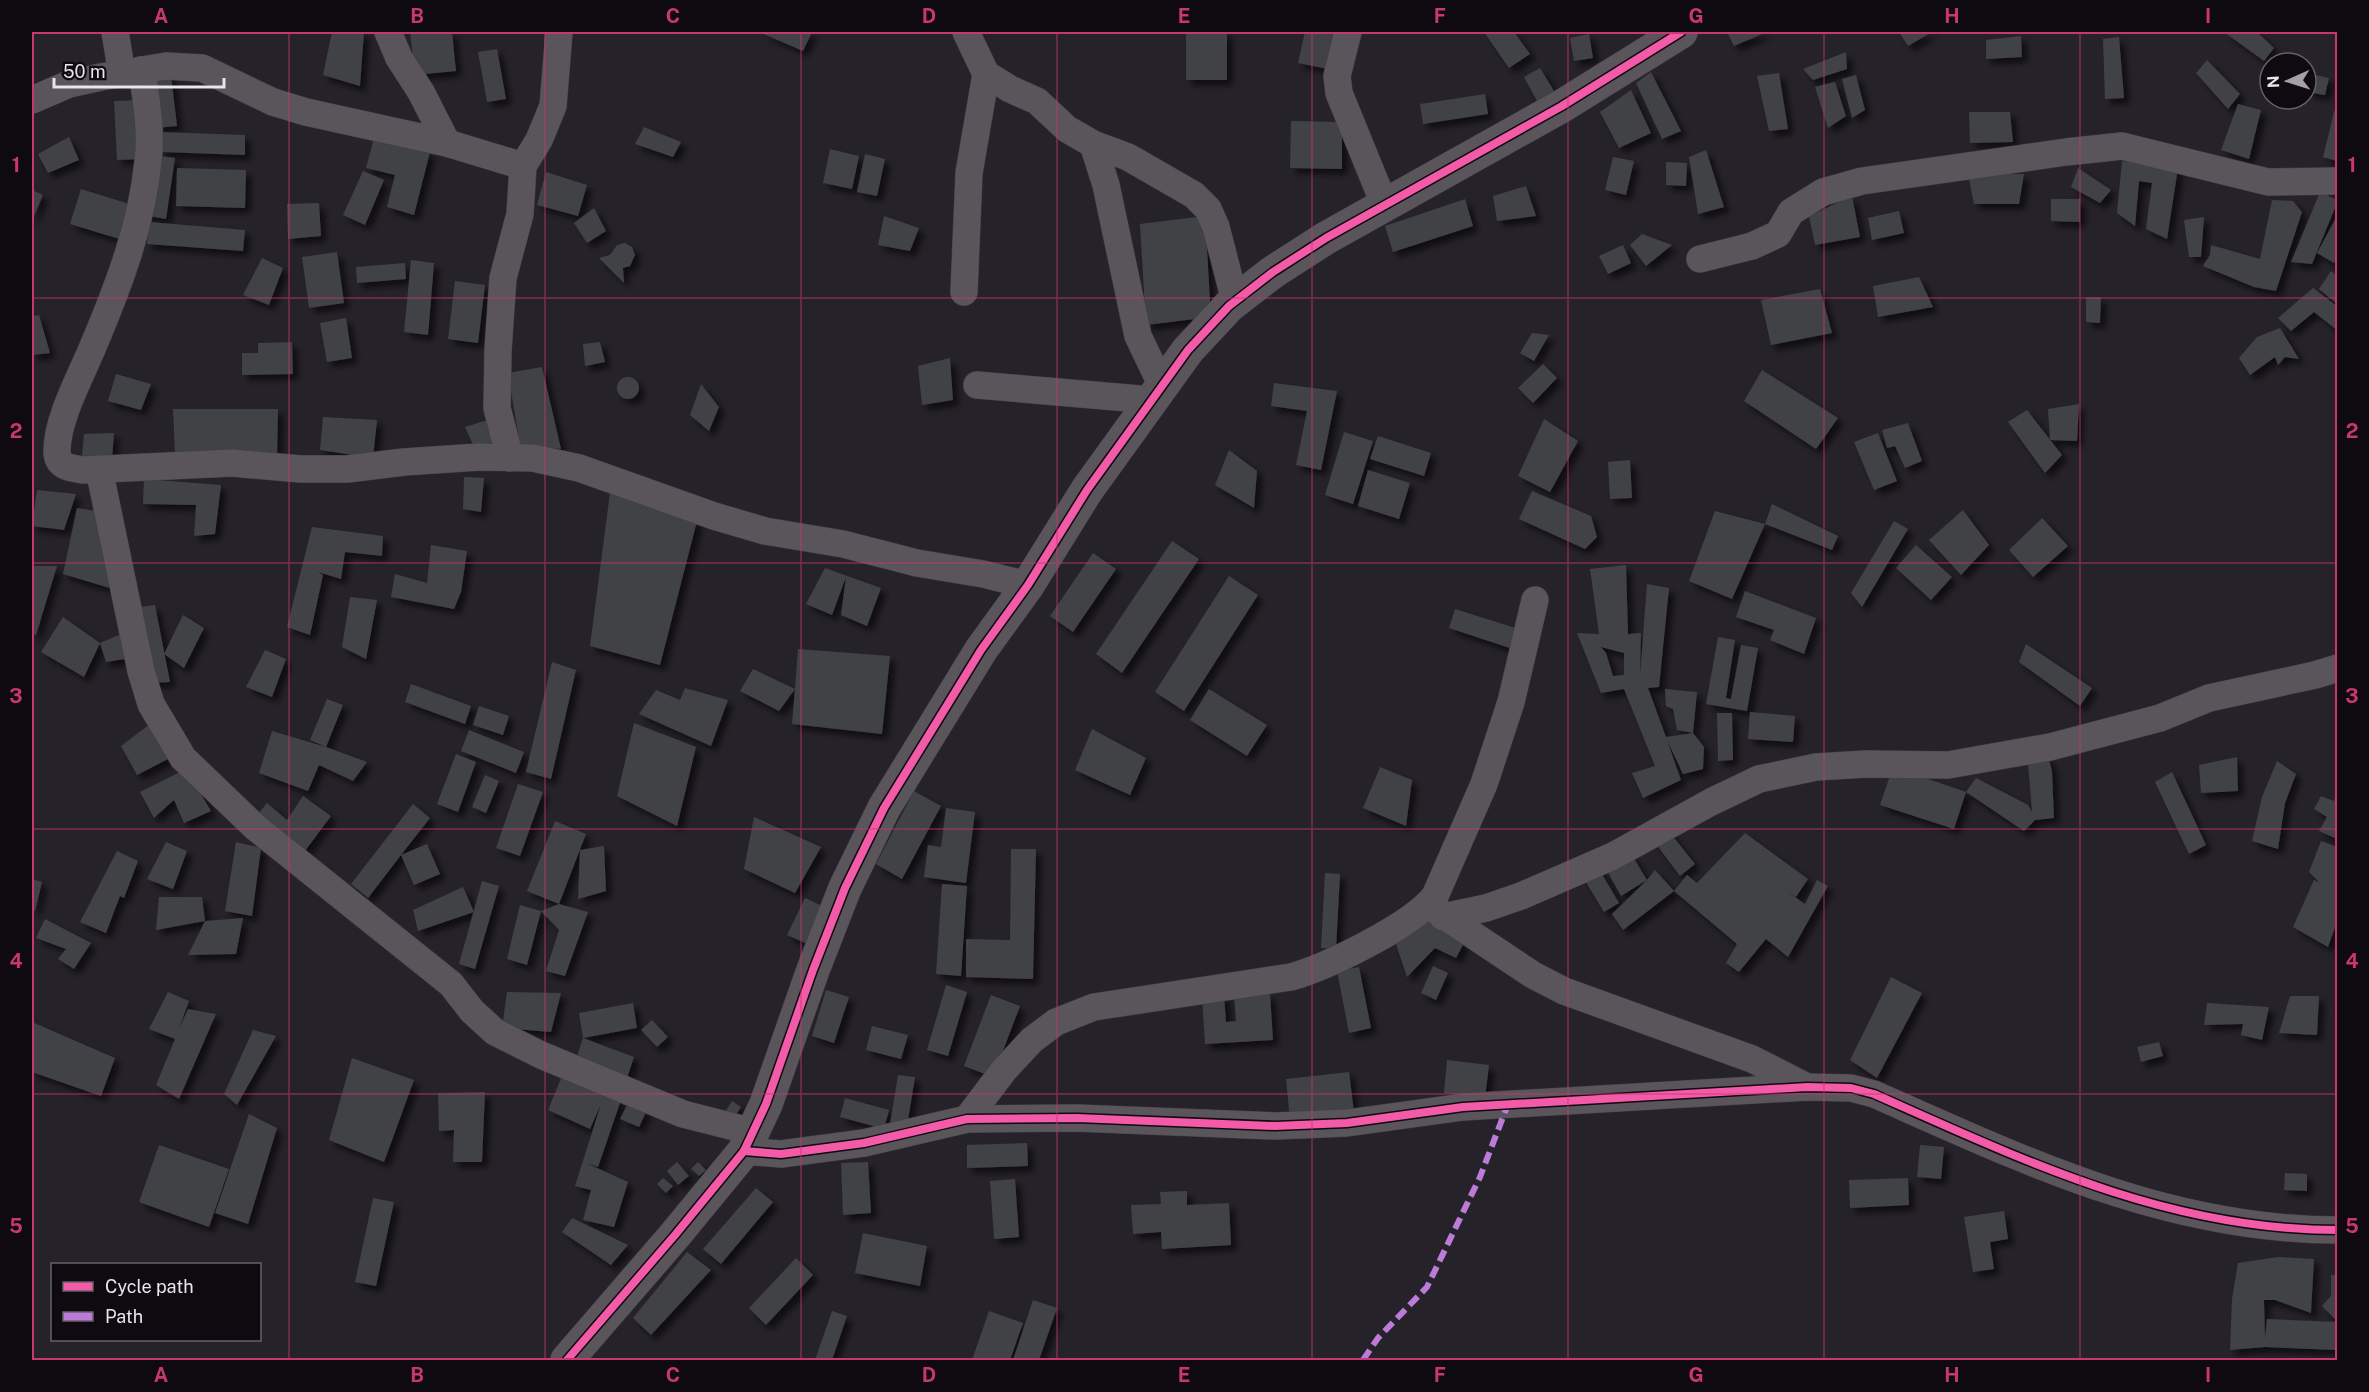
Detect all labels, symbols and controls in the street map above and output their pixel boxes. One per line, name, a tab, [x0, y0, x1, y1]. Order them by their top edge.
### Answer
text: A	[154, 4, 168, 28]
text: B	[410, 4, 424, 28]
text: C	[666, 4, 680, 28]
text: D	[922, 4, 936, 28]
text: E	[1178, 4, 1190, 28]
text: F	[1434, 4, 1446, 28]
text: G	[1688, 4, 1704, 28]
text: H	[1944, 4, 1960, 28]
text: I	[2205, 4, 2211, 28]
scale bar	[54, 51, 224, 89]
north arrow	[2258, 51, 2318, 111]
text: 50 m	[63, 61, 106, 82]
text: N	[2264, 75, 2283, 89]
text: 1	[12, 153, 20, 177]
text: 1	[2348, 153, 2356, 177]
text: 2	[10, 419, 22, 443]
text: 2	[2346, 419, 2358, 443]
text: 3	[9, 684, 23, 708]
text: 3	[2345, 684, 2359, 708]
text: 4	[9, 949, 23, 973]
text: 4	[2345, 949, 2359, 973]
text: 5	[9, 1214, 23, 1238]
text: 5	[2345, 1214, 2359, 1238]
legend	[51, 1263, 261, 1341]
text: Cycle path	[105, 1276, 194, 1297]
text: Path	[105, 1306, 143, 1327]
text: A	[154, 1363, 168, 1387]
text: B	[410, 1363, 424, 1387]
text: C	[666, 1363, 680, 1387]
text: D	[922, 1363, 936, 1387]
text: E	[1178, 1363, 1190, 1387]
text: F	[1434, 1363, 1446, 1387]
text: G	[1688, 1363, 1704, 1387]
text: H	[1944, 1363, 1960, 1387]
text: I	[2205, 1363, 2211, 1387]

